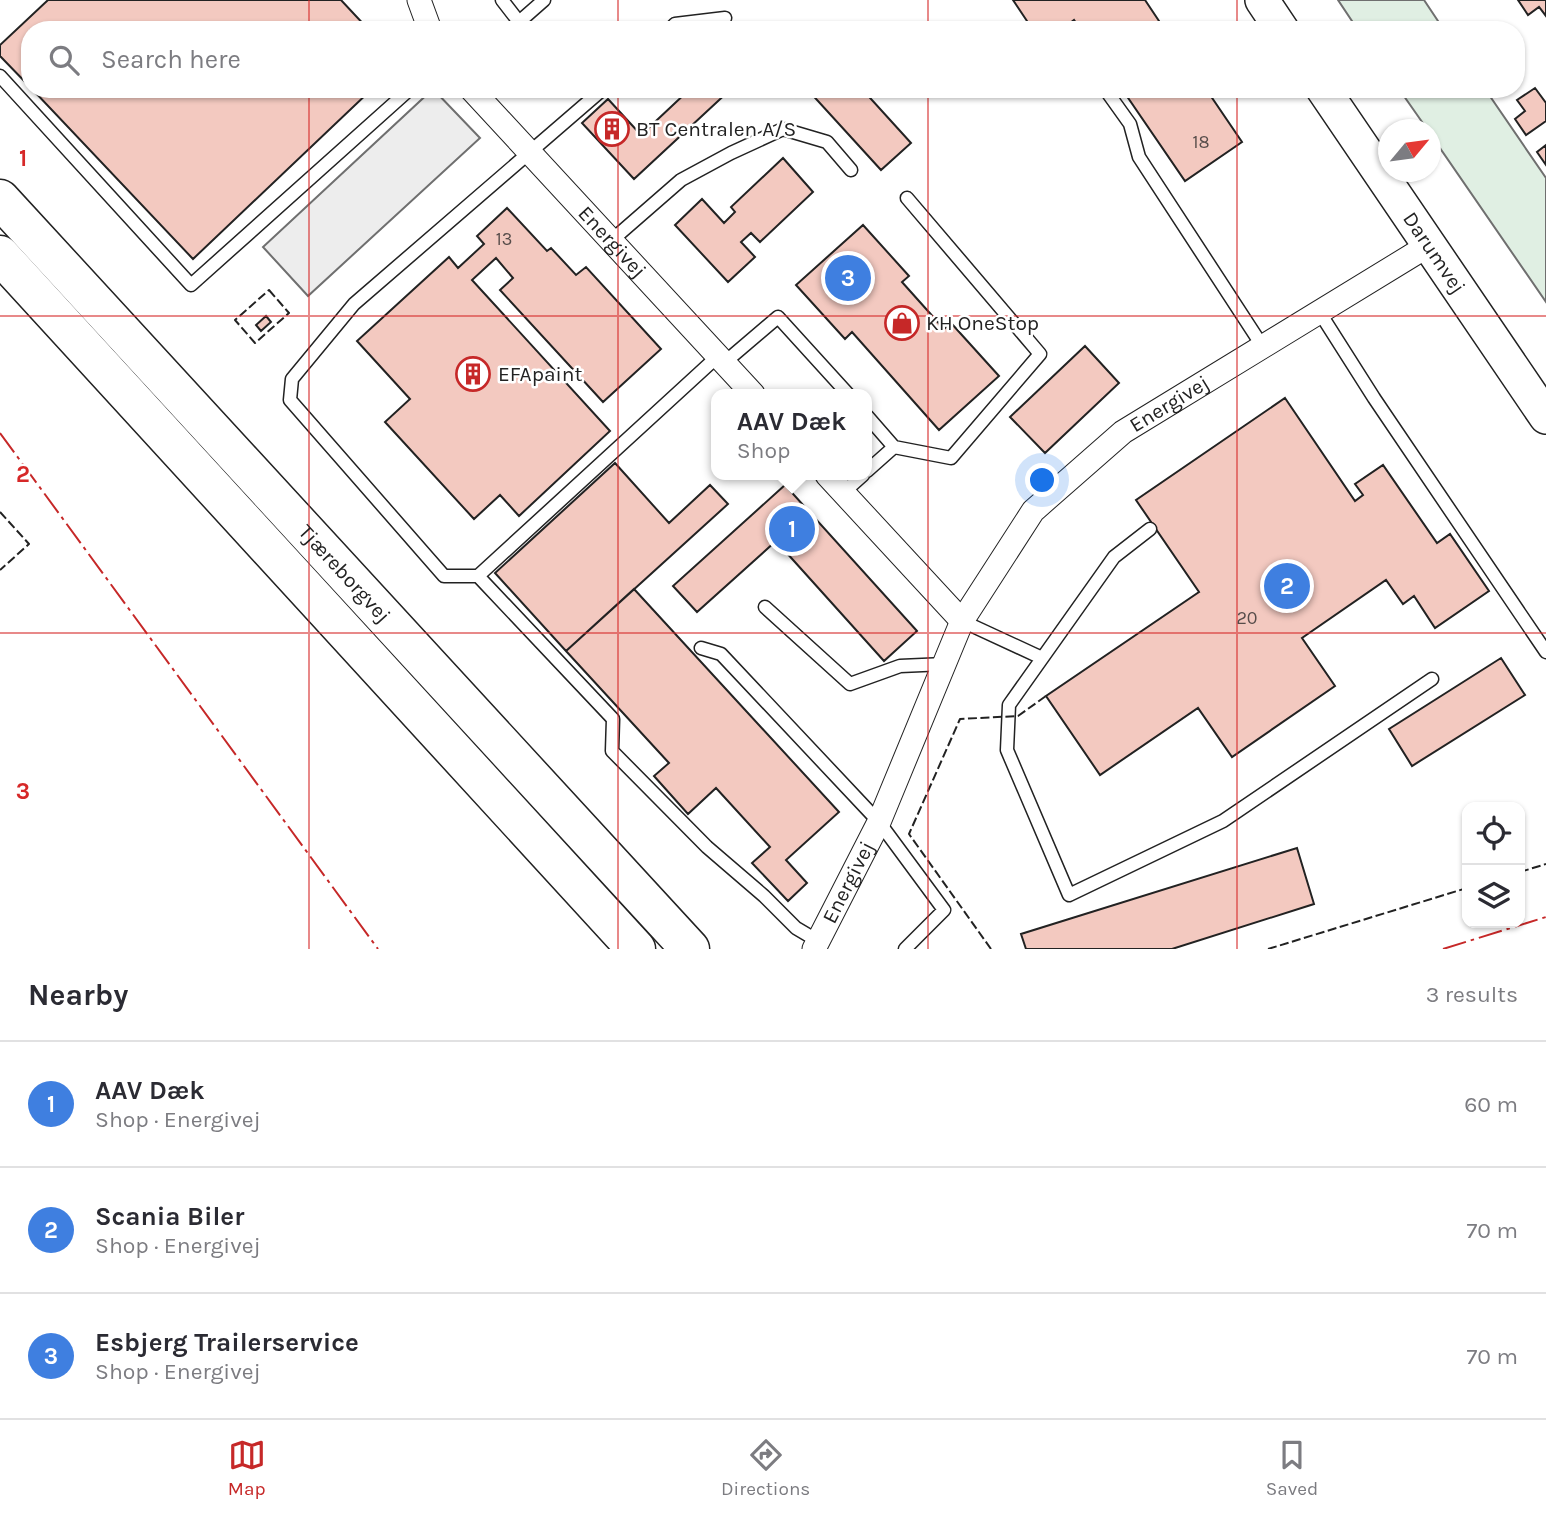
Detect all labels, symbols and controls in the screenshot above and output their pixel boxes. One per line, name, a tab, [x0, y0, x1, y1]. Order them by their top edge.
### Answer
search box	[21, 21, 1525, 98]
icon: search	[45, 41, 83, 79]
text: Search here	[101, 44, 241, 75]
building icon: BT Centralen A/S	[593, 110, 631, 148]
place label: BT Centralen A/S	[636, 117, 796, 141]
north arrow	[1378, 119, 1441, 182]
house number: 18	[1192, 131, 1210, 153]
text: 1	[19, 145, 27, 172]
street label: Energivej	[573, 201, 651, 282]
street label: Darumvej	[1398, 207, 1470, 298]
house number: 13	[496, 228, 512, 250]
pin: 3	[825, 252, 871, 304]
shop icon: KH OneStop	[883, 304, 921, 342]
place label: KH OneStop	[926, 311, 1039, 335]
building icon: EFApaint	[454, 355, 492, 393]
place label: EFApaint	[498, 362, 582, 386]
street label: Energivej	[1125, 370, 1213, 437]
popup	[711, 389, 872, 480]
text: AAV Dæk	[737, 406, 846, 437]
text: Shop	[737, 437, 791, 464]
text: 2	[16, 461, 30, 488]
your location	[1025, 463, 1059, 497]
pin: 1	[769, 503, 815, 555]
street label: Tjæreborgvej	[294, 520, 396, 627]
pin: 2	[1264, 560, 1310, 612]
house number: 20	[1236, 607, 1258, 629]
text: 3	[16, 778, 30, 805]
map controls	[1462, 802, 1525, 928]
button: locate	[1462, 802, 1525, 865]
street label: Energivej	[817, 837, 879, 927]
button: layers	[1462, 865, 1525, 928]
text: Nearby	[28, 977, 128, 1013]
text: 3 results	[1426, 981, 1518, 1008]
text: AAV Dæk	[95, 1075, 205, 1106]
text: 1	[47, 1091, 55, 1118]
text: 60 m	[1464, 1091, 1518, 1118]
text: Shop · Energivej	[95, 1106, 261, 1133]
text: Scania Biler	[95, 1201, 244, 1232]
text: 2	[44, 1217, 58, 1244]
text: 70 m	[1467, 1217, 1518, 1244]
text: Shop · Energivej	[95, 1232, 261, 1259]
text: Esbjerg Trailerservice	[95, 1327, 359, 1358]
text: 3	[44, 1343, 58, 1370]
text: 70 m	[1467, 1343, 1518, 1370]
text: Shop · Energivej	[95, 1358, 261, 1385]
tab: Map	[228, 1436, 266, 1500]
tab: Directions	[721, 1436, 810, 1500]
tab: Saved	[1266, 1436, 1318, 1500]

